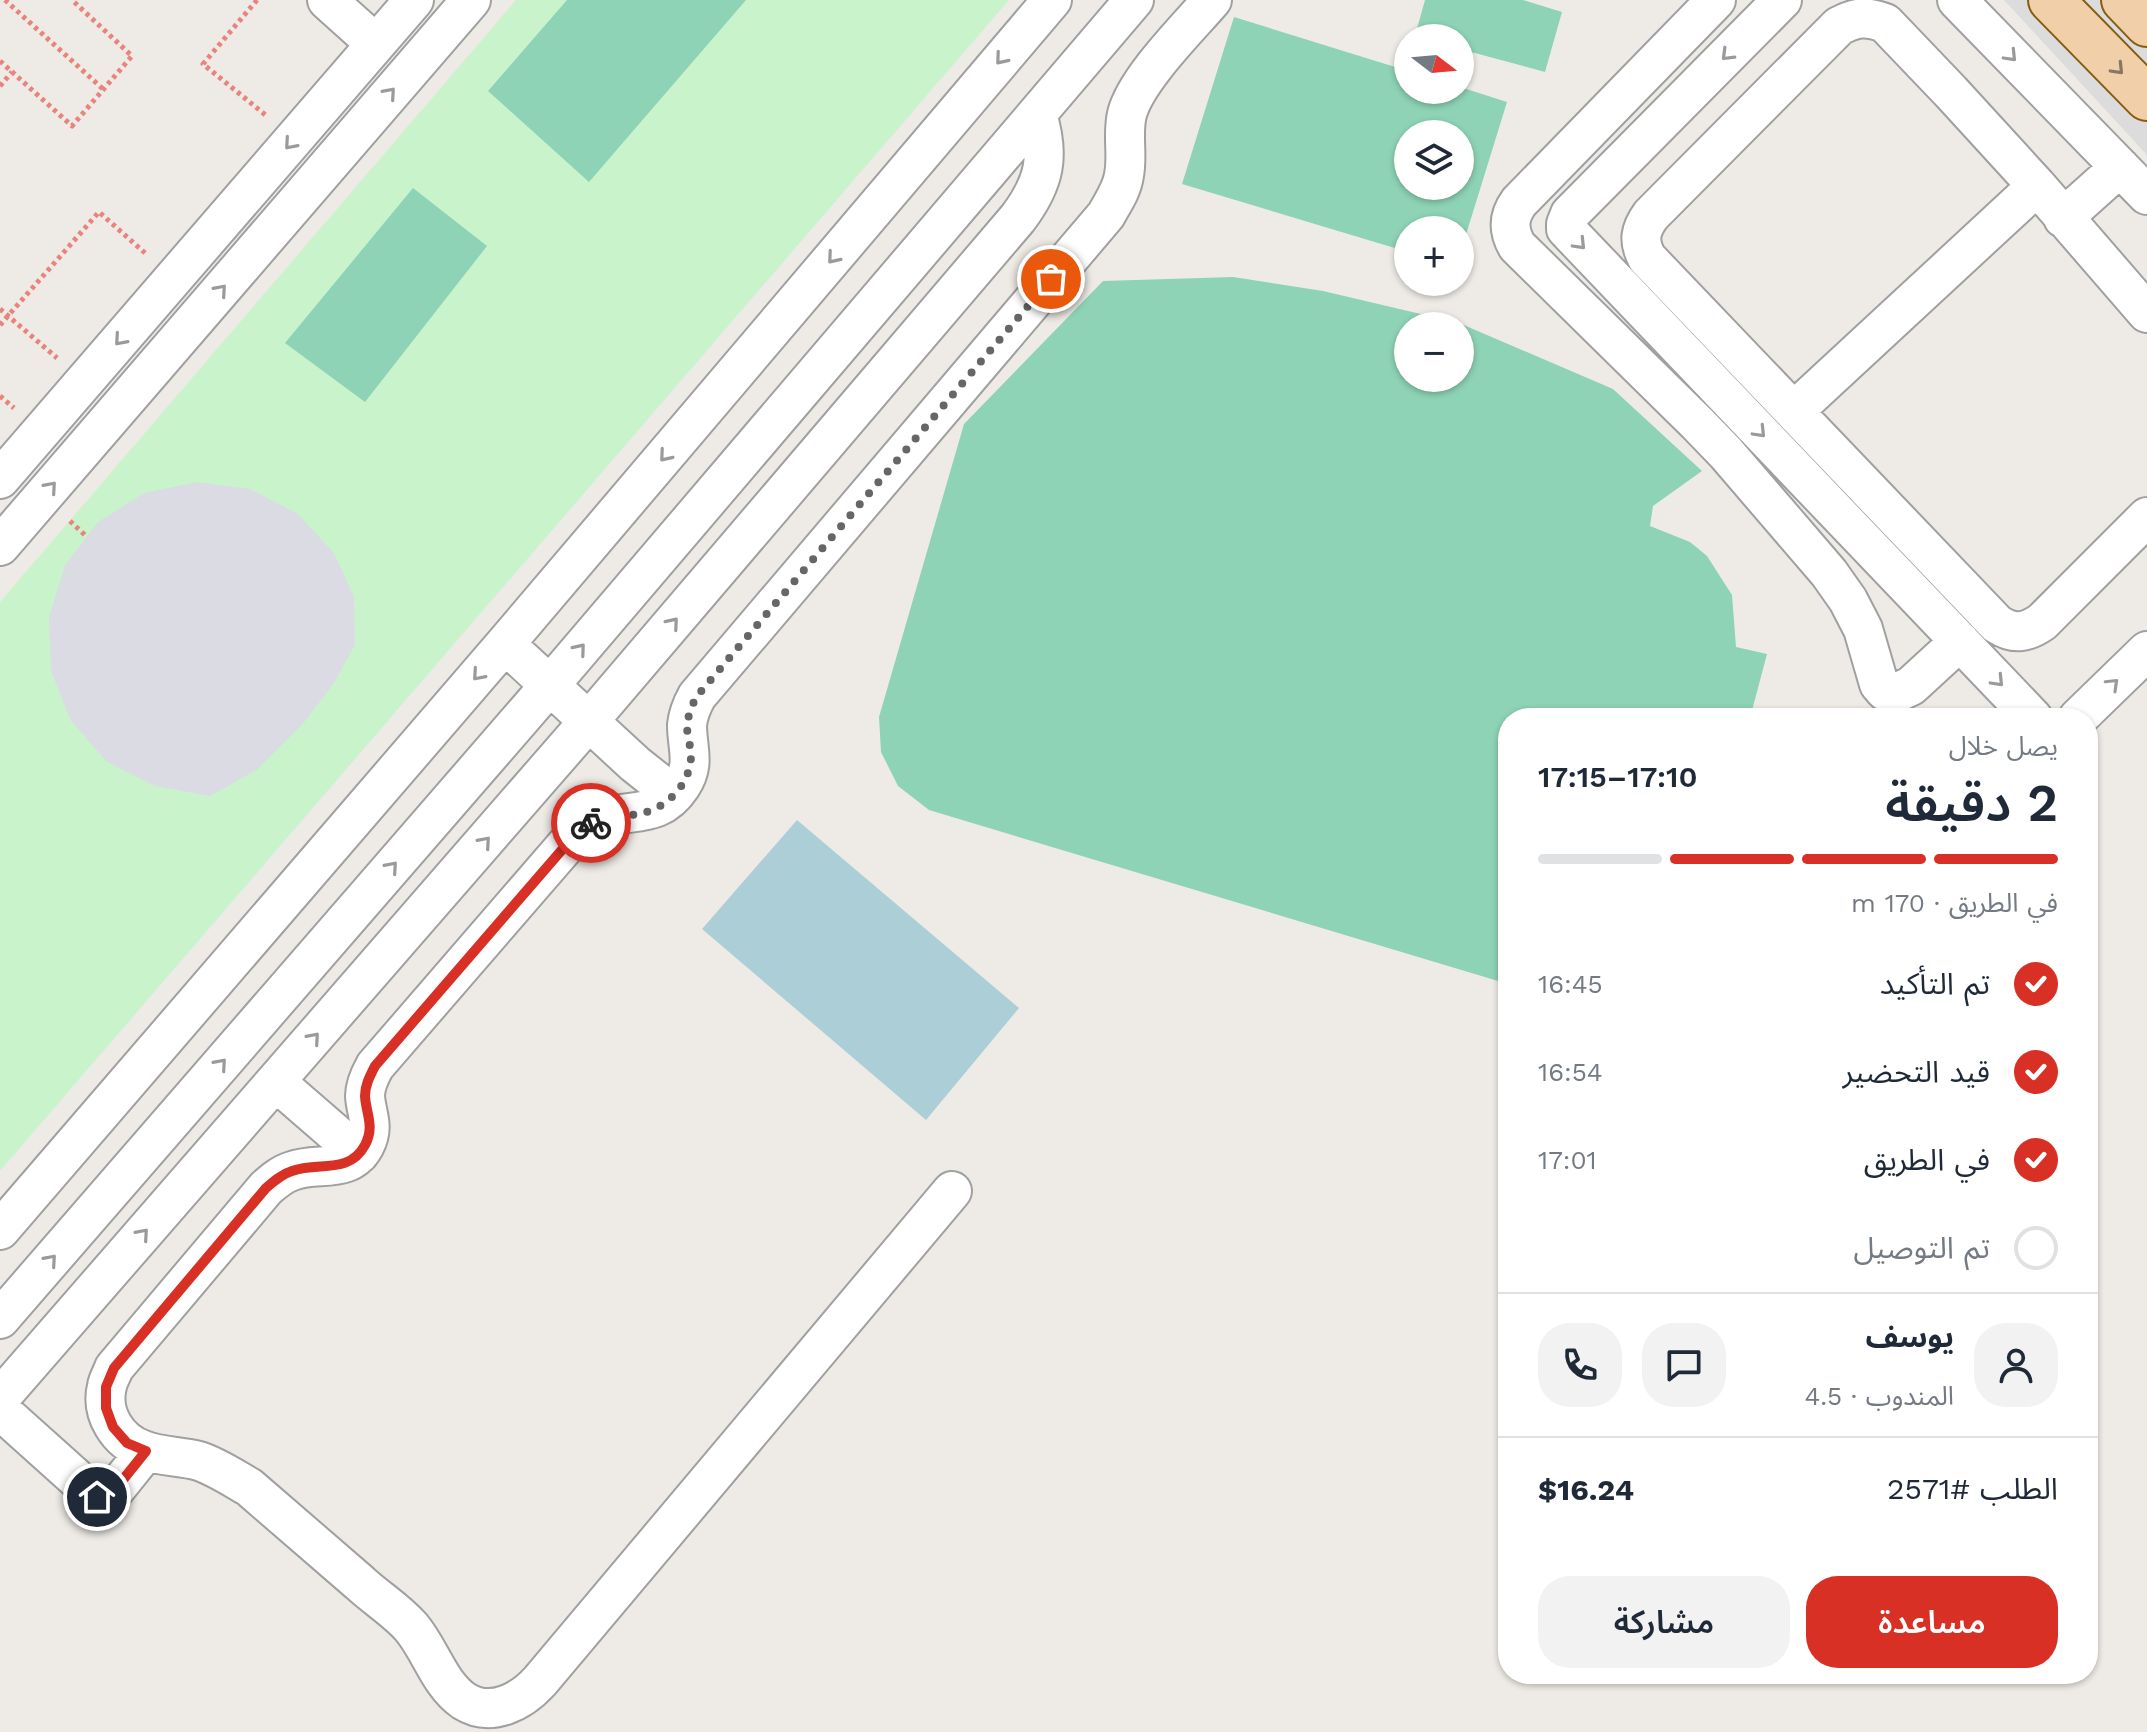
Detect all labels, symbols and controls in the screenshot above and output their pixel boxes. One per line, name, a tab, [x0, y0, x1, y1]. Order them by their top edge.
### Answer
north arrow	[1394, 24, 1474, 104]
map controls	[1394, 24, 1474, 392]
one-way arrow	[1722, 46, 1736, 60]
one-way arrow	[2002, 47, 2016, 61]
one-way arrow	[996, 50, 1011, 65]
one-way arrow	[2109, 60, 2124, 74]
one-way arrow	[381, 88, 395, 103]
button: layers	[1394, 120, 1474, 200]
one-way arrow	[285, 134, 300, 149]
button: +	[1394, 216, 1474, 296]
one-way arrow	[1571, 235, 1586, 249]
pin	[1017, 245, 1085, 313]
one-way arrow	[828, 248, 843, 263]
icon: bag	[1029, 257, 1073, 301]
one-way arrow	[211, 285, 225, 300]
button: −	[1394, 312, 1474, 392]
one-way arrow	[115, 331, 129, 346]
one-way arrow	[1751, 423, 1765, 437]
one-way arrow	[660, 447, 675, 461]
one-way arrow	[41, 482, 56, 497]
one-way arrow	[663, 618, 678, 633]
one-way arrow	[570, 644, 585, 659]
one-way arrow	[473, 666, 488, 681]
one-way arrow	[1988, 672, 2003, 686]
one-way arrow	[2104, 679, 2118, 694]
text: يصل خلال	[1949, 731, 2058, 761]
text: 17:10–17:15	[1538, 759, 1698, 794]
text: 2 دقيقة	[1885, 773, 2058, 834]
courier	[551, 783, 631, 863]
icon: bike	[569, 801, 613, 845]
one-way arrow	[475, 836, 490, 851]
one-way arrow	[382, 862, 397, 877]
text: في الطريق · 170 m	[1851, 888, 2058, 918]
icon: check	[2014, 962, 2058, 1006]
text: تم التأكيد	[1880, 966, 1990, 1001]
text: 16:45	[1538, 969, 1603, 999]
one-way arrow	[304, 1032, 319, 1047]
icon: check	[2014, 1050, 2058, 1094]
text: قيد التحضير	[1842, 1054, 1990, 1089]
text: 16:54	[1538, 1057, 1603, 1087]
one-way arrow	[212, 1058, 226, 1073]
icon: check	[2014, 1138, 2058, 1182]
text: في الطريق	[1864, 1142, 1990, 1177]
text: 17:01	[1538, 1145, 1597, 1175]
one-way arrow	[133, 1228, 148, 1243]
text: تم التوصيل	[1853, 1230, 1990, 1265]
one-way arrow	[41, 1255, 56, 1270]
text: يوسف	[1866, 1319, 1954, 1354]
button: phone	[1538, 1323, 1622, 1407]
button: chat	[1642, 1323, 1726, 1407]
button: person	[1974, 1323, 2058, 1407]
text: المندوب · 4.5	[1805, 1381, 1954, 1411]
pin	[63, 1463, 131, 1531]
text: الطلب #2571	[1887, 1471, 2058, 1506]
text: $16.24	[1538, 1472, 1634, 1507]
icon: home	[75, 1475, 119, 1519]
button: مشاركة	[1538, 1576, 1790, 1668]
button: مساعدة	[1806, 1576, 2058, 1668]

